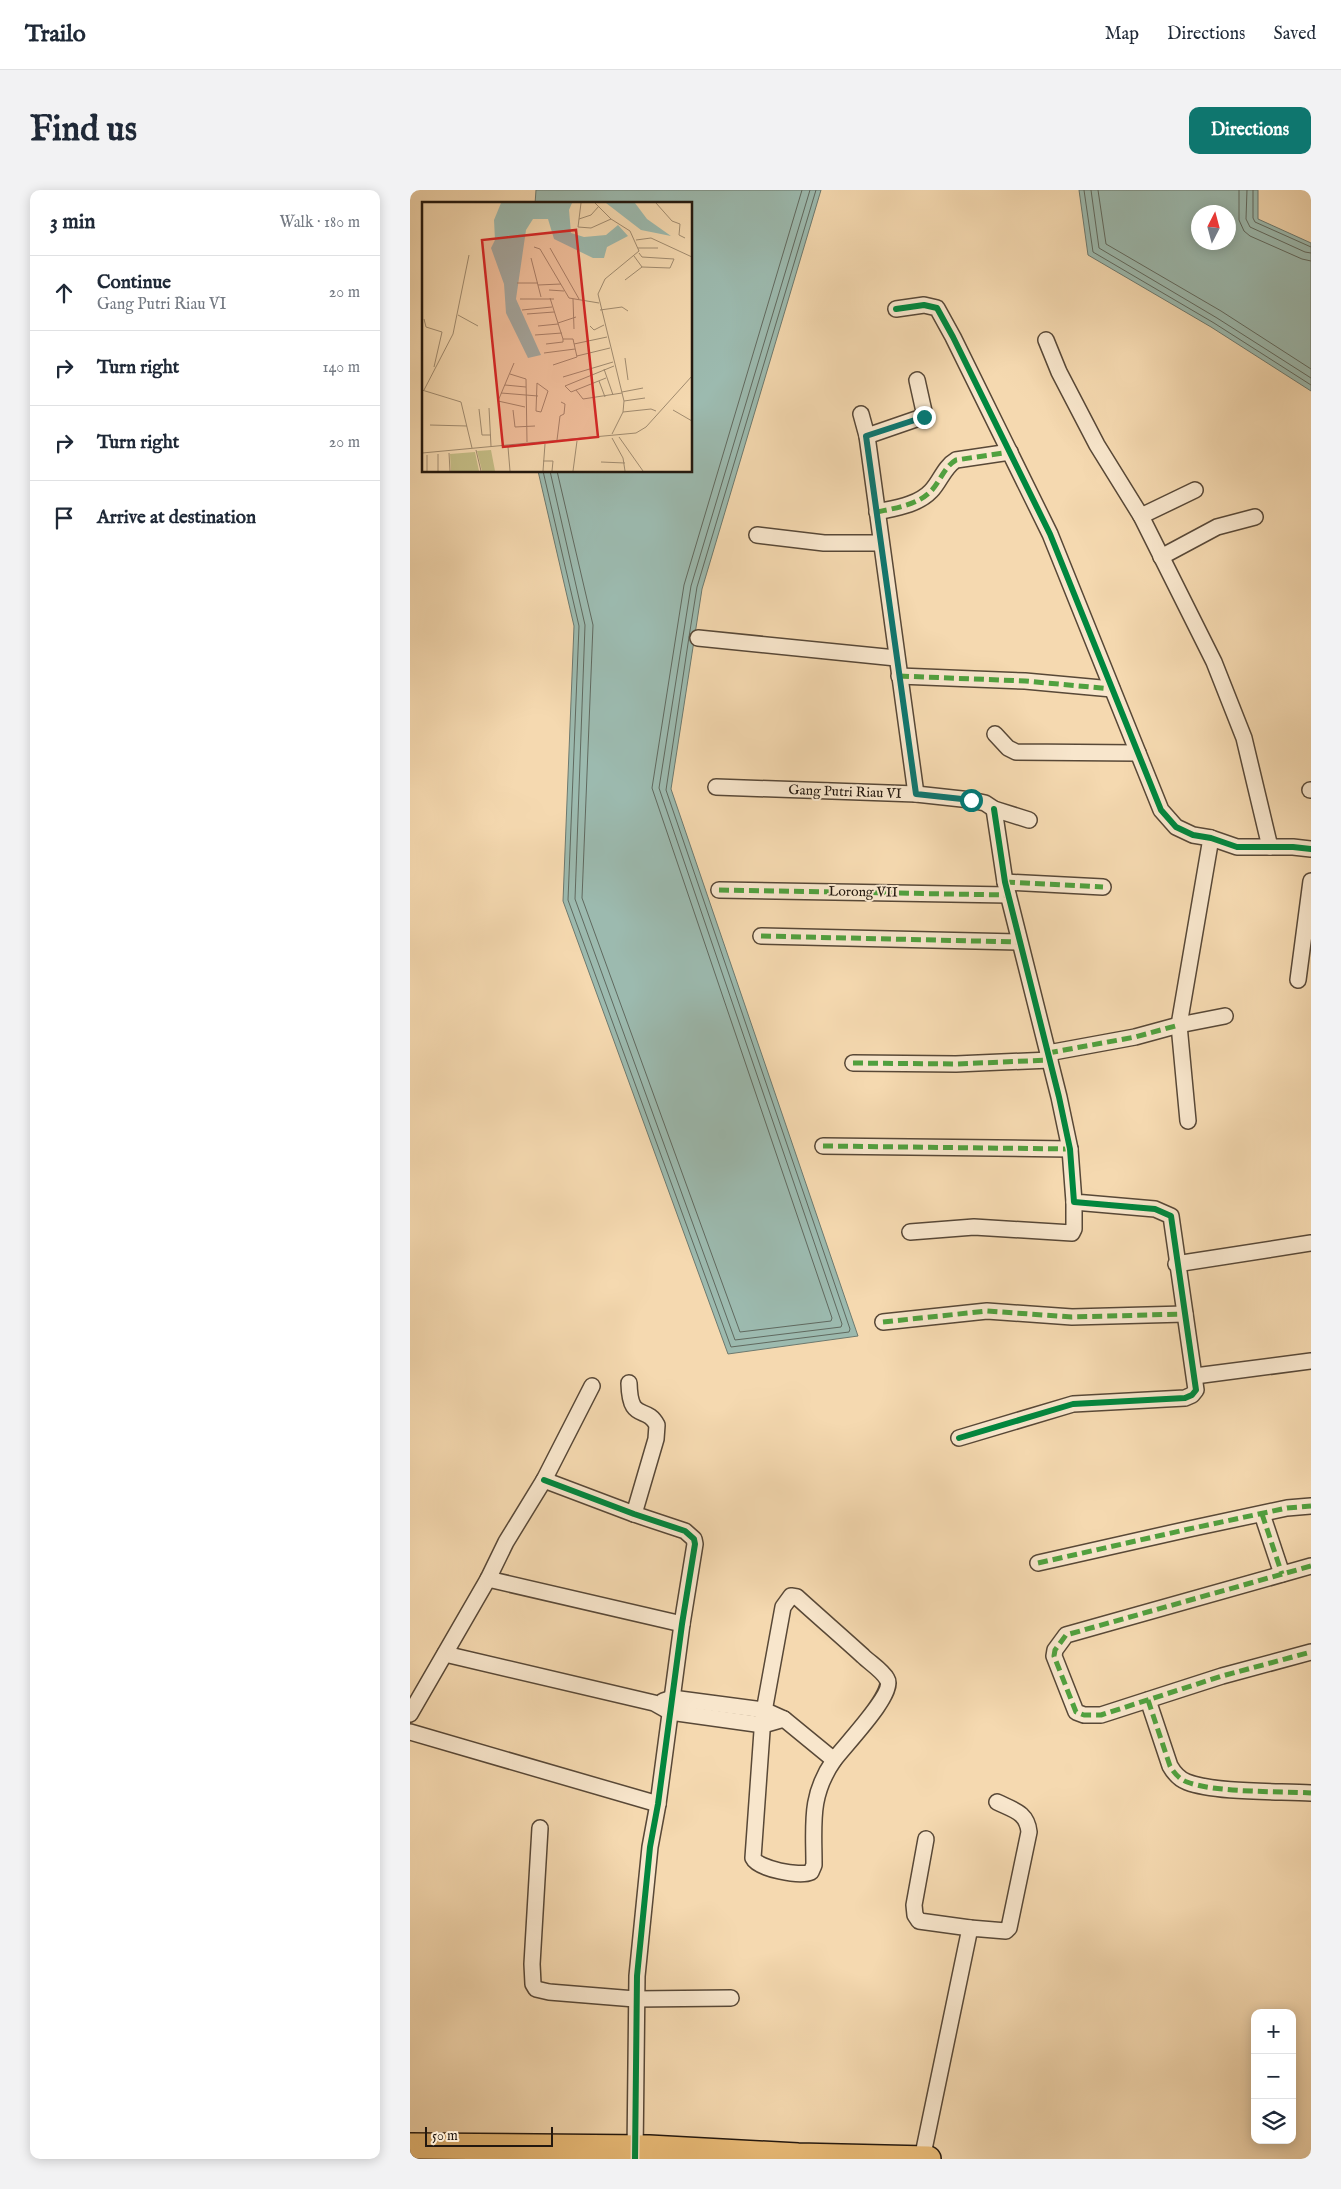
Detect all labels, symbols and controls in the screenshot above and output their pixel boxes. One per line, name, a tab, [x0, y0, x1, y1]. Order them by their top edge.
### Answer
text: Trailo	[25, 19, 86, 50]
text: Map	[1105, 23, 1139, 46]
text: Directions	[1167, 23, 1245, 46]
text: Saved	[1273, 23, 1316, 46]
button: Directions	[1189, 107, 1311, 154]
text: Find us	[30, 108, 137, 153]
inset map	[422, 202, 692, 472]
north arrow	[1191, 205, 1236, 250]
text: 3 min	[50, 209, 95, 236]
text: Walk · 180 m	[279, 213, 360, 233]
text: Continue	[97, 271, 171, 295]
icon: ahead	[50, 279, 78, 307]
text: 20 m	[329, 283, 360, 303]
text: Gang Putri Riau VI	[97, 295, 226, 315]
icon: right	[50, 354, 78, 382]
text: Turn right	[97, 356, 179, 380]
text: 140 m	[322, 358, 360, 378]
route end	[913, 406, 936, 429]
icon: right	[50, 429, 78, 457]
text: Turn right	[97, 431, 179, 455]
text: 20 m	[329, 433, 360, 453]
icon: arrive	[50, 504, 78, 532]
text: Arrive at destination	[97, 506, 256, 530]
street label: Gang Putri Riau VI	[788, 781, 902, 803]
route start	[960, 789, 983, 812]
street label: Lorong VII	[828, 882, 898, 902]
map controls	[1251, 2009, 1296, 2144]
button: +	[1251, 2009, 1296, 2054]
button: −	[1251, 2054, 1296, 2099]
button: layers	[1251, 2099, 1296, 2144]
scale bar	[425, 2124, 552, 2147]
text: 50 m	[432, 2127, 458, 2145]

